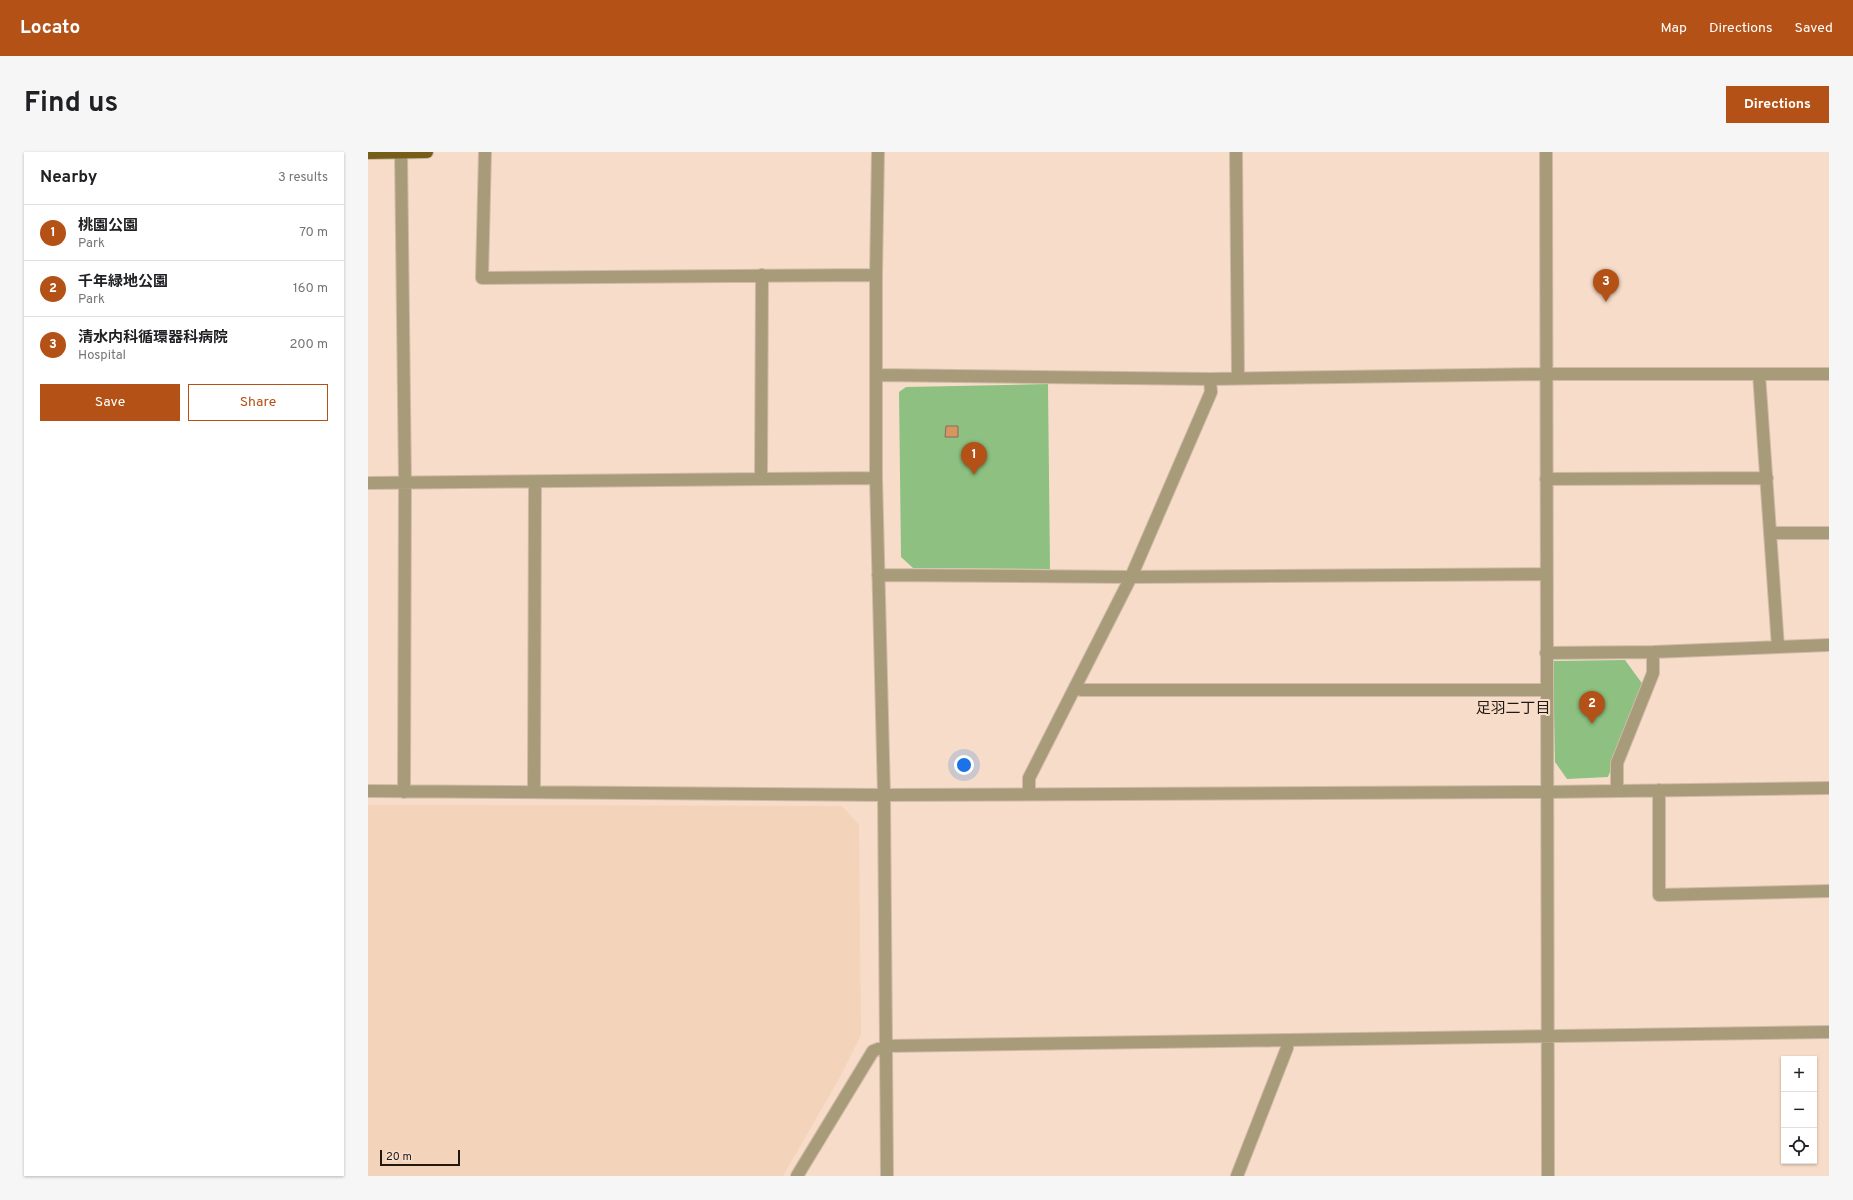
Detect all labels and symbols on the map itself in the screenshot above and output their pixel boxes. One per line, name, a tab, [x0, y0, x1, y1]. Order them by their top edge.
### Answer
pin: 3	[1593, 269, 1619, 302]
pin: 1	[961, 442, 987, 475]
pin: 2	[1579, 691, 1605, 724]
district label: 足羽二丁目	[1475, 700, 1551, 719]
your location	[954, 755, 974, 775]
scale bar	[380, 1148, 460, 1167]

